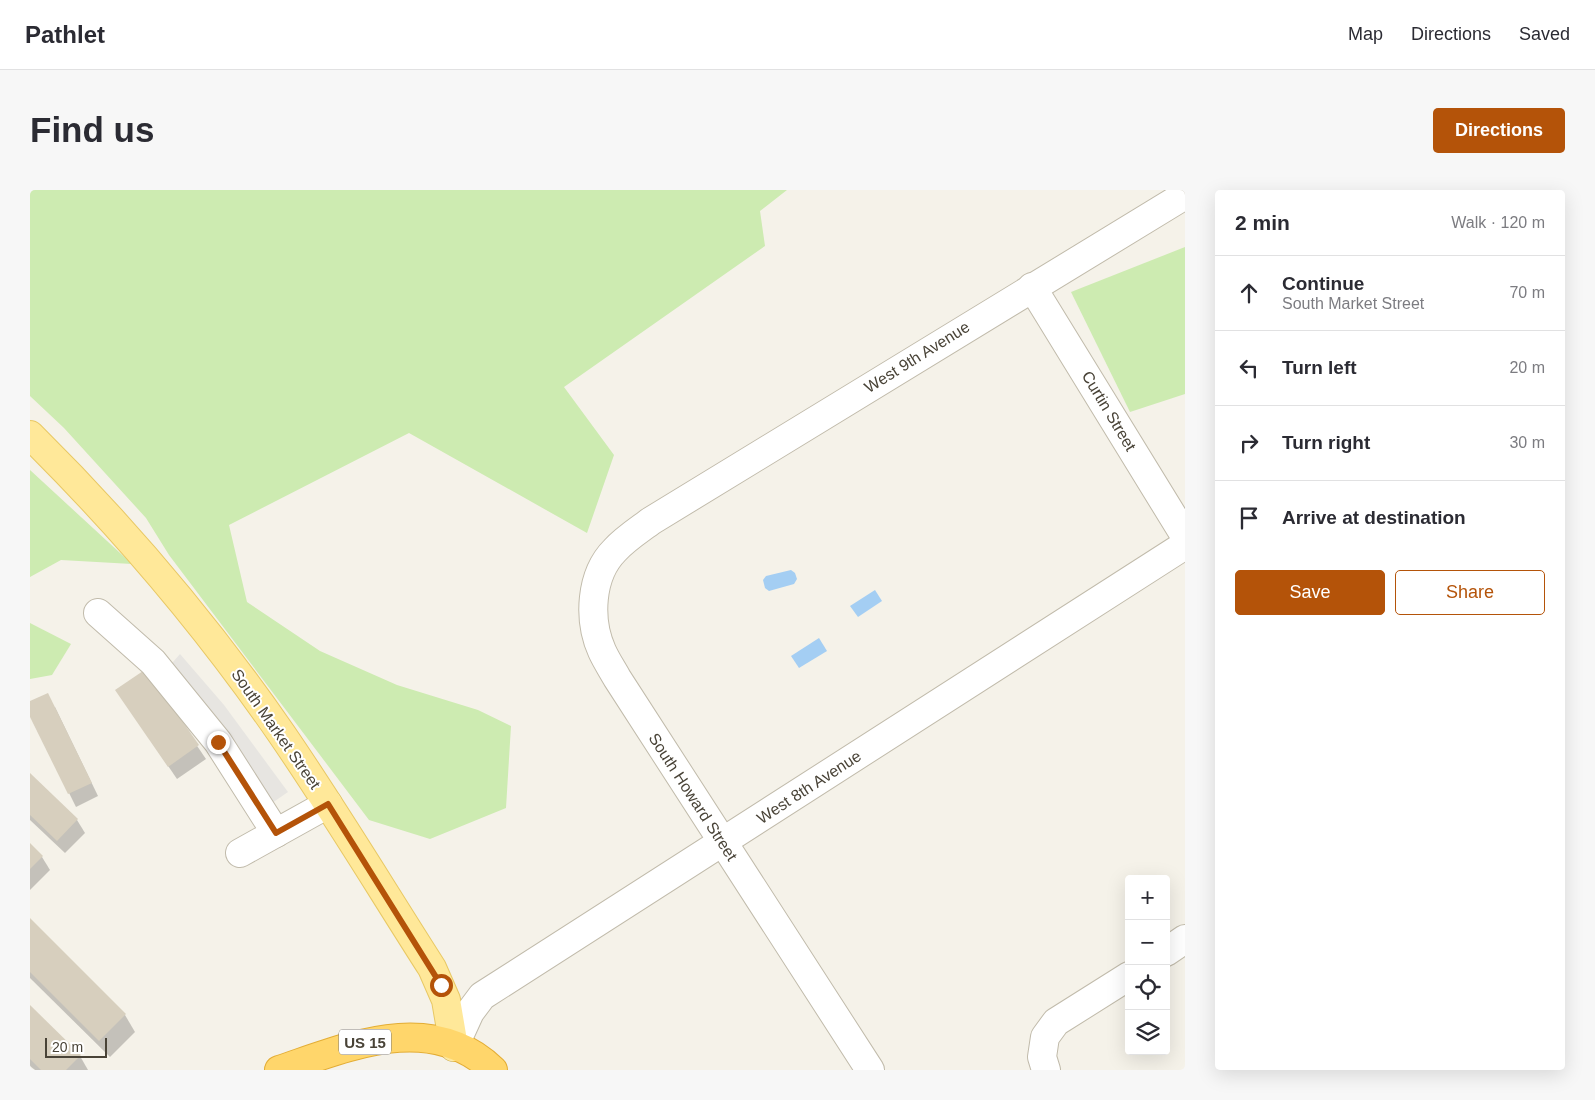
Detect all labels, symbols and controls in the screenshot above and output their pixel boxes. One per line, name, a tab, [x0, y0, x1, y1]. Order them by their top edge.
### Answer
text: Pathlet	[25, 21, 105, 48]
text: Map	[1348, 24, 1383, 44]
text: Directions	[1411, 24, 1491, 44]
text: Saved	[1519, 24, 1570, 44]
button: Directions	[1433, 108, 1565, 153]
text: Find us	[30, 110, 154, 149]
text: 2 min	[1235, 211, 1290, 234]
text: Walk · 120 m	[1451, 214, 1545, 231]
text: Continue	[1282, 273, 1364, 294]
icon: ahead	[1235, 279, 1263, 307]
text: 70 m	[1509, 284, 1545, 301]
text: South Market Street	[1282, 295, 1424, 312]
street label: West 9th Avenue	[861, 318, 973, 396]
icon: left	[1235, 354, 1263, 382]
text: Turn left	[1282, 357, 1357, 378]
text: 20 m	[1509, 359, 1545, 376]
street label: Curtin Street	[1079, 368, 1140, 454]
icon: right	[1235, 429, 1263, 457]
text: Turn right	[1282, 432, 1370, 453]
text: 30 m	[1509, 434, 1545, 451]
icon: arrive	[1235, 504, 1263, 532]
text: Arrive at destination	[1282, 507, 1466, 528]
button: Save	[1235, 570, 1385, 615]
button: Share	[1395, 570, 1545, 615]
street label: South Market Street	[228, 666, 324, 793]
street label: South Howard Street	[645, 730, 741, 864]
route end	[207, 731, 230, 754]
street label: West 8th Avenue	[754, 747, 864, 827]
map controls	[1125, 875, 1170, 1055]
button: +	[1125, 875, 1170, 920]
button: −	[1125, 920, 1170, 965]
button: locate	[1125, 965, 1170, 1010]
route start	[430, 974, 453, 997]
button: layers	[1125, 1010, 1170, 1055]
road number: US 15	[339, 1030, 391, 1054]
scale bar	[45, 1035, 108, 1058]
text: 20 m	[52, 1039, 83, 1055]

